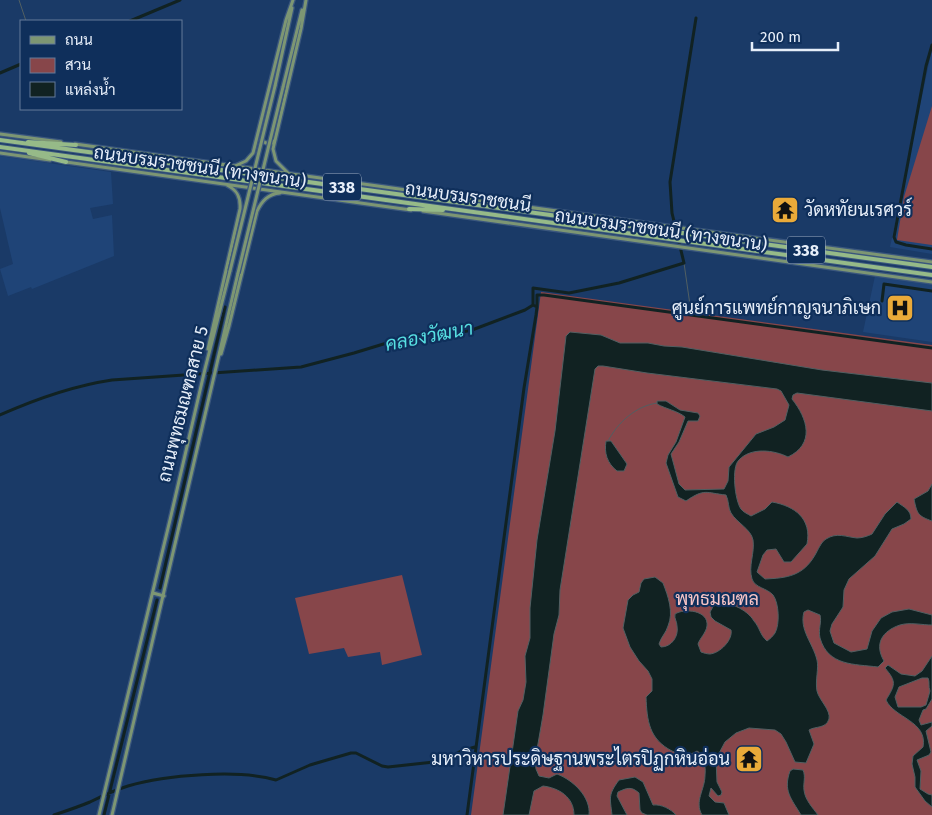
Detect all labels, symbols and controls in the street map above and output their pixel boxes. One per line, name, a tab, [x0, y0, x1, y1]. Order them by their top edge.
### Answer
legend	[20, 20, 182, 110]
scale bar	[752, 20, 838, 52]
text: 200 m	[760, 28, 801, 46]
text: ถนน	[65, 31, 93, 49]
text: สวน	[65, 56, 91, 74]
text: แหล่งน้ำ	[65, 77, 116, 99]
street label: ถนนบรมราชชนนี (ทางขนาน)	[92, 139, 308, 193]
road number: 338	[323, 173, 361, 200]
street label: ถนนบรมราชชนนี	[404, 175, 533, 217]
temple icon: วัดหทัยนเรศวร์	[770, 195, 800, 225]
place label: วัดหทัยนเรศวร์	[804, 197, 912, 221]
street label: ถนนบรมราชชนนี (ทางขนาน)	[553, 202, 769, 256]
road number: 338	[787, 236, 825, 264]
hospital icon: ศูนย์การแพทย์กาญจนาภิเษก	[885, 293, 915, 323]
place label: ศูนย์การแพทย์กาญจนาภิเษก	[672, 295, 881, 321]
water label: คลองวัฒนา	[383, 316, 475, 356]
street label: ถนนพุทธมณฑลสาย 5	[153, 324, 214, 485]
park label: พุทธมณฑล	[675, 588, 759, 611]
temple icon: มหาวิหารประดิษฐานพระไตรปิฏกหินอ่อน	[734, 744, 764, 774]
place label: มหาวิหารประดิษฐานพระไตรปิฏกหินอ่อน	[431, 746, 730, 771]

